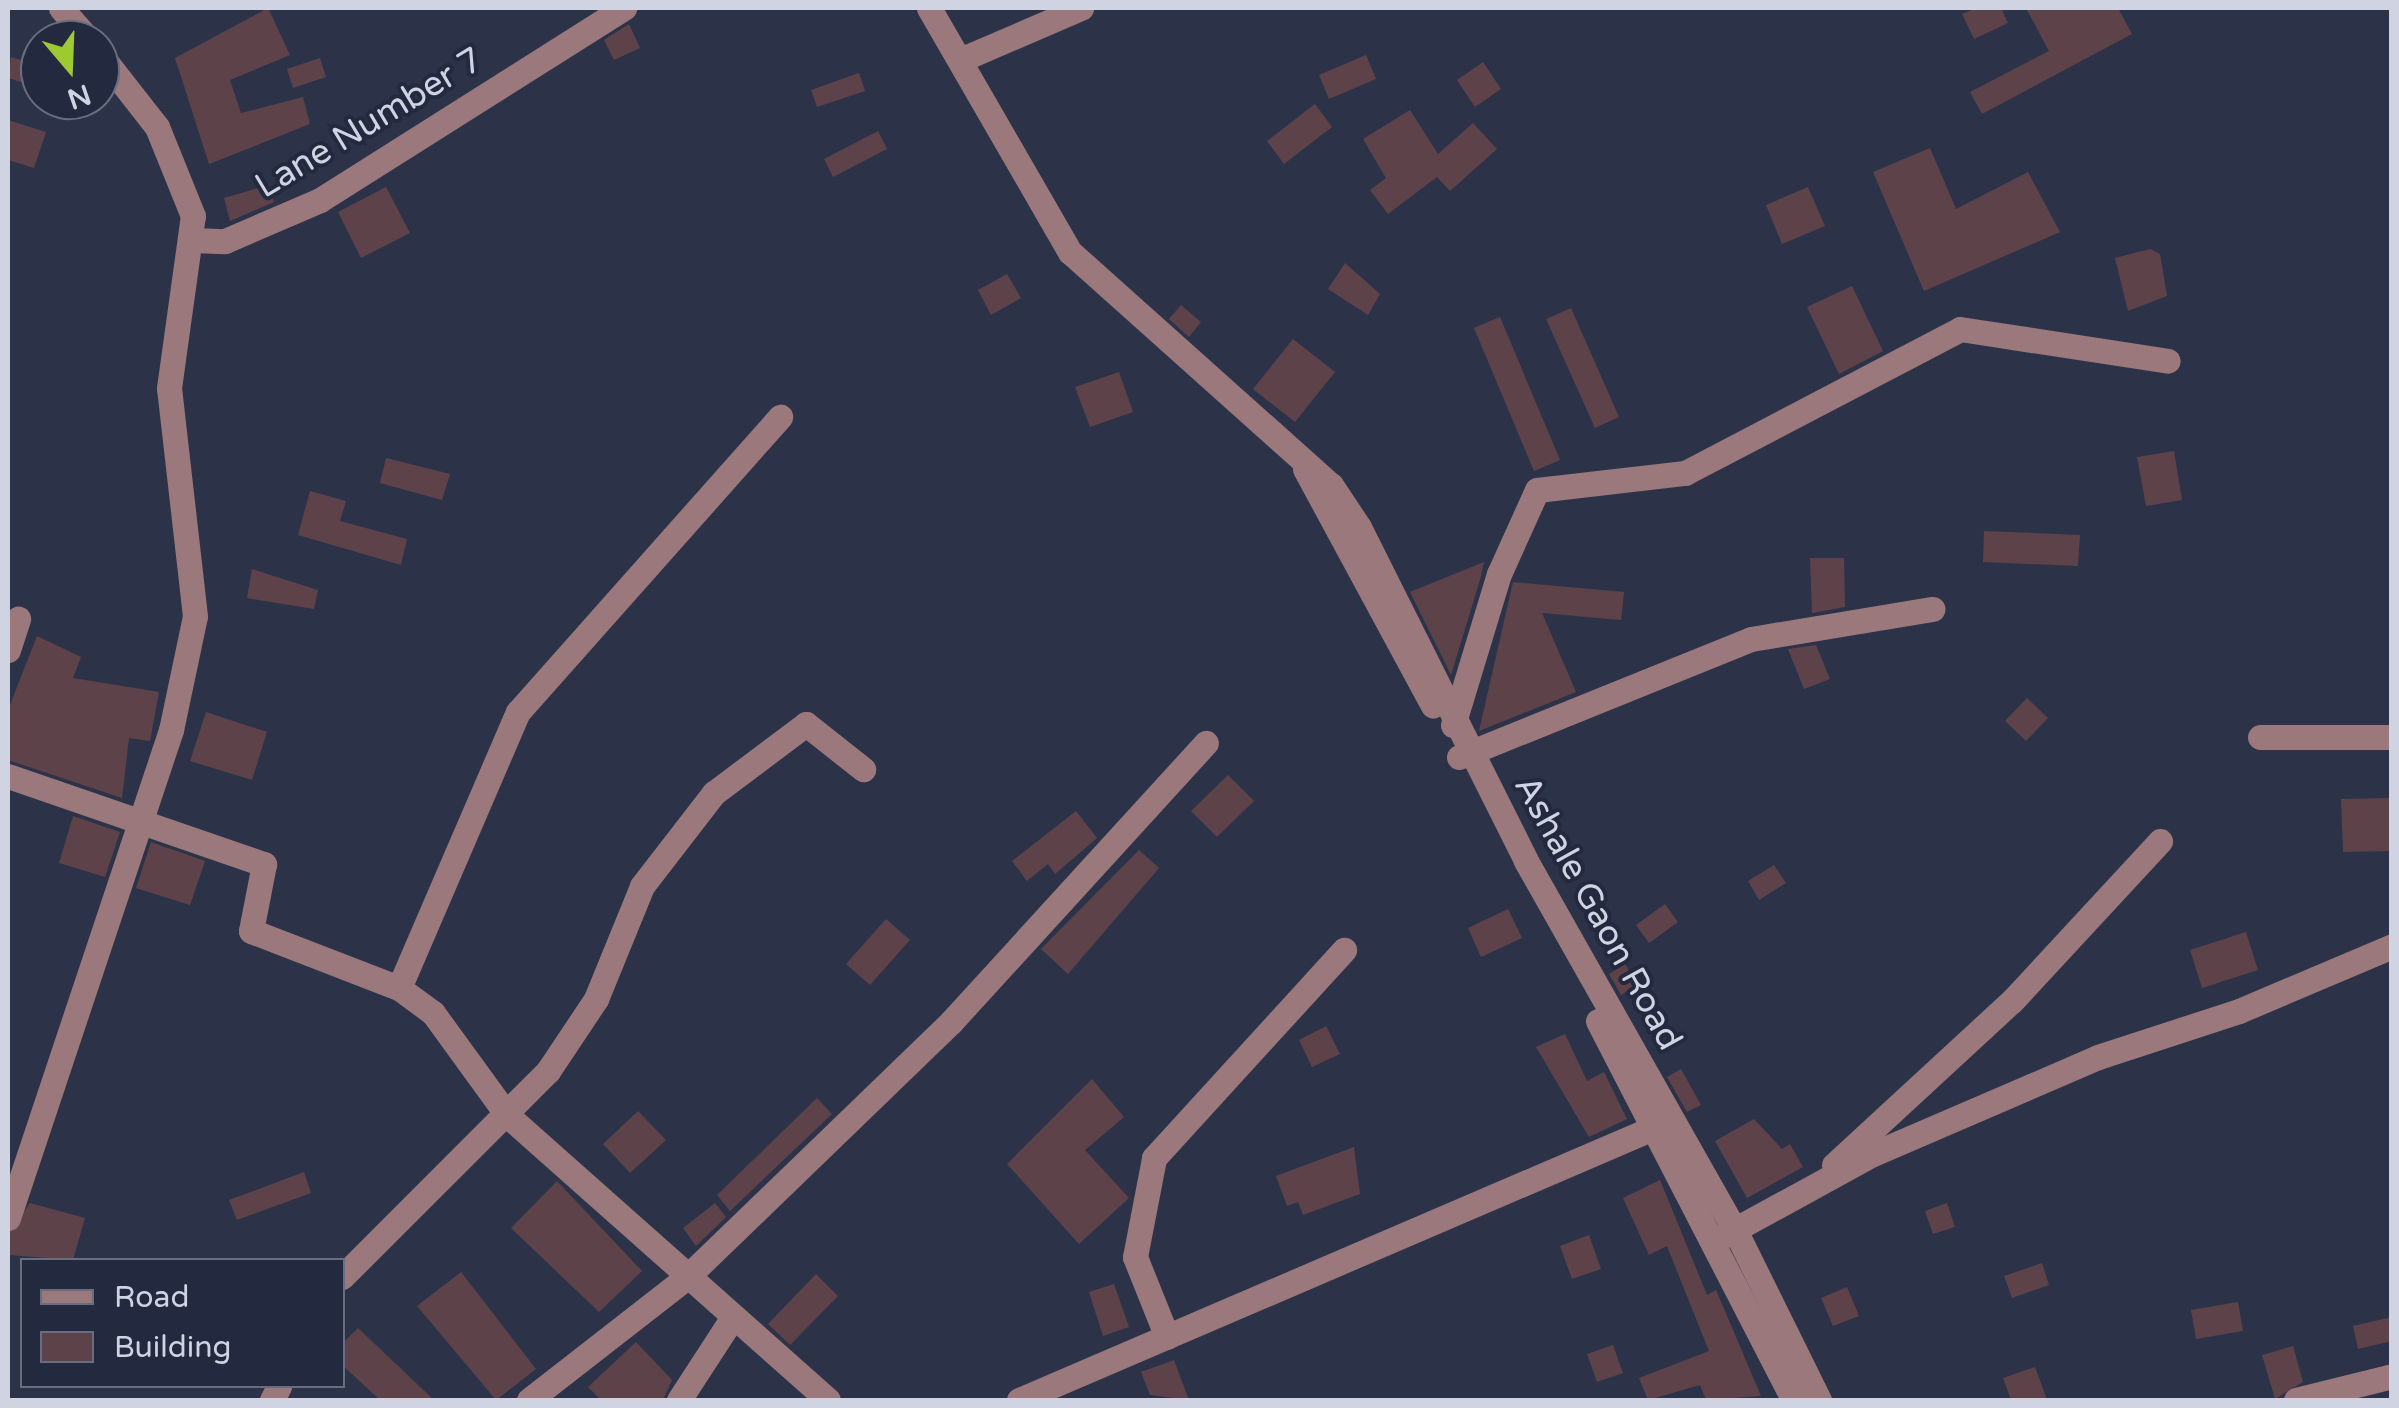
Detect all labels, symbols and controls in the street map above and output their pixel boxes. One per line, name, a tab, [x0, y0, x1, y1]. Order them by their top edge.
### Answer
north arrow	[20, 20, 120, 120]
street label: Lane Number 7	[248, 39, 490, 207]
text: N	[63, 77, 95, 116]
street label: Ashale Gaon Road	[1505, 768, 1691, 1058]
legend	[20, 1258, 345, 1388]
text: Road	[114, 1279, 189, 1316]
text: Building	[114, 1329, 231, 1366]

